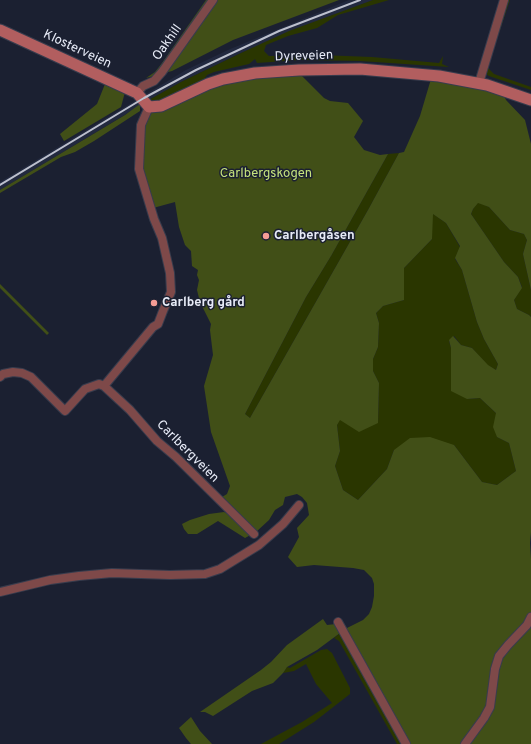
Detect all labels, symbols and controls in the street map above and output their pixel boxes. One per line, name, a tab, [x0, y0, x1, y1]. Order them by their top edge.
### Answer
street label: Oakhill	[150, 22, 186, 64]
street label: Klosterveien	[40, 27, 114, 73]
street label: Dyreveien	[274, 48, 334, 66]
park label: Carlbergskogen	[220, 166, 312, 182]
place label: Carlbergåsen	[274, 228, 355, 244]
marker: Carlbergåsen	[261, 231, 271, 241]
place label: Carlberg gård	[162, 295, 245, 311]
marker: Carlberg gård	[149, 298, 159, 308]
street label: Carlbergveien	[153, 418, 221, 486]

